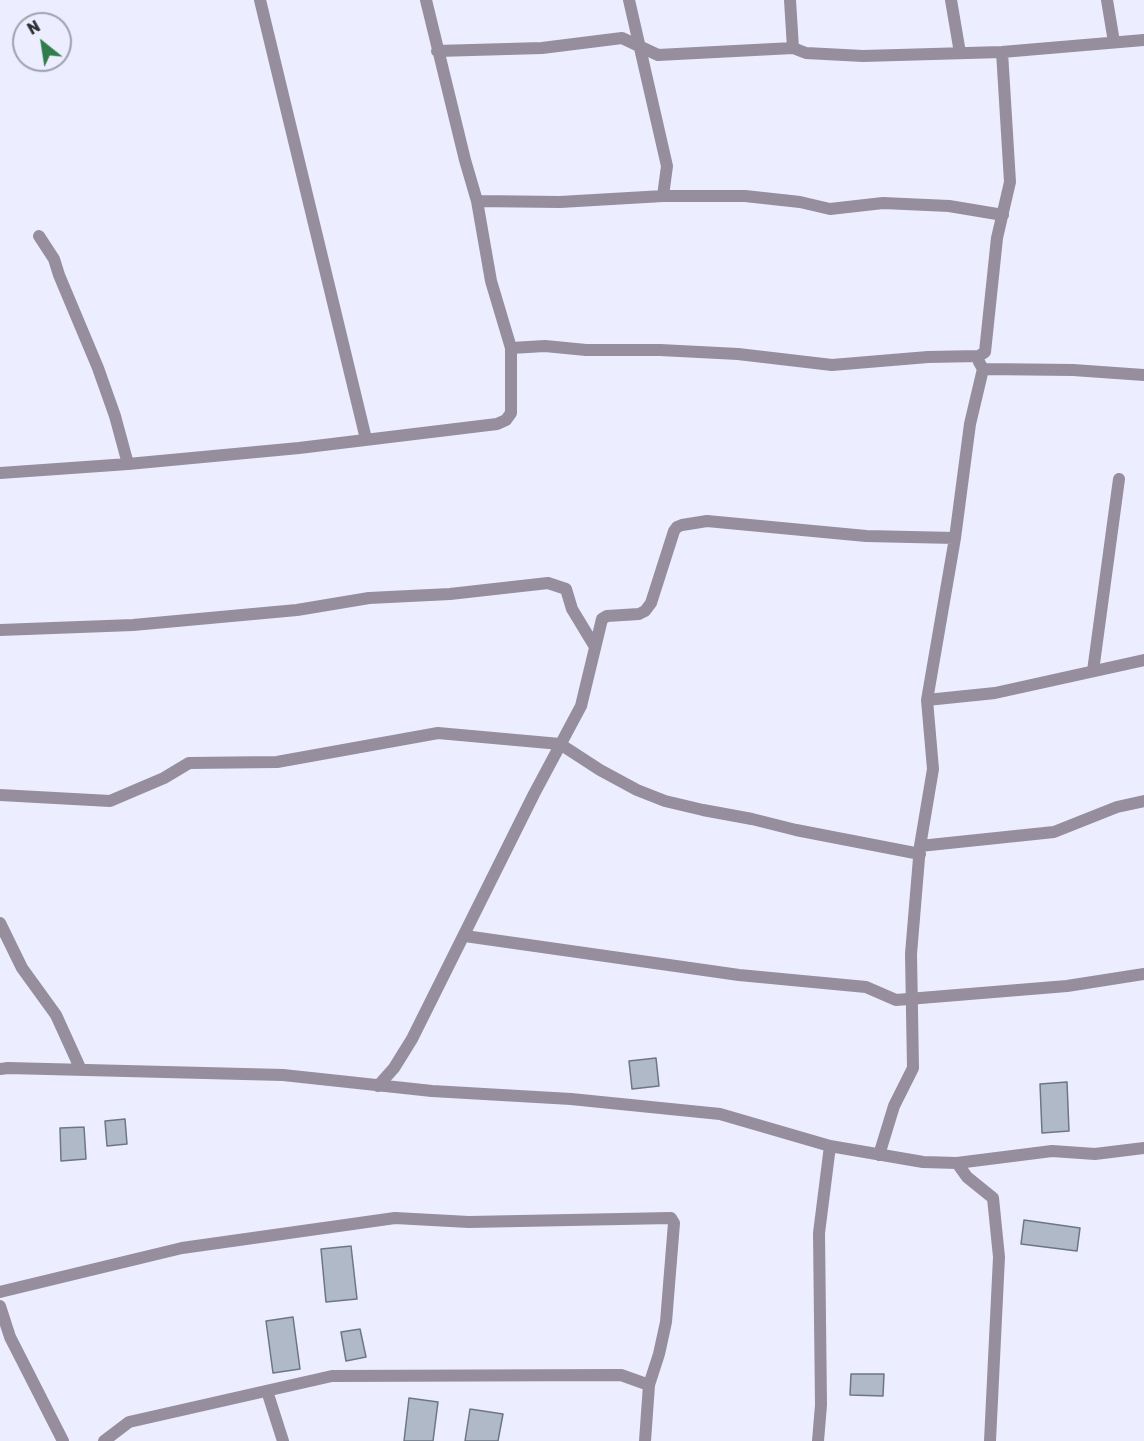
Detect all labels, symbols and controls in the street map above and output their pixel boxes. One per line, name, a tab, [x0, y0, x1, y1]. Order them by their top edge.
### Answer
north arrow	[12, 12, 72, 72]
text: N	[24, 17, 43, 39]

